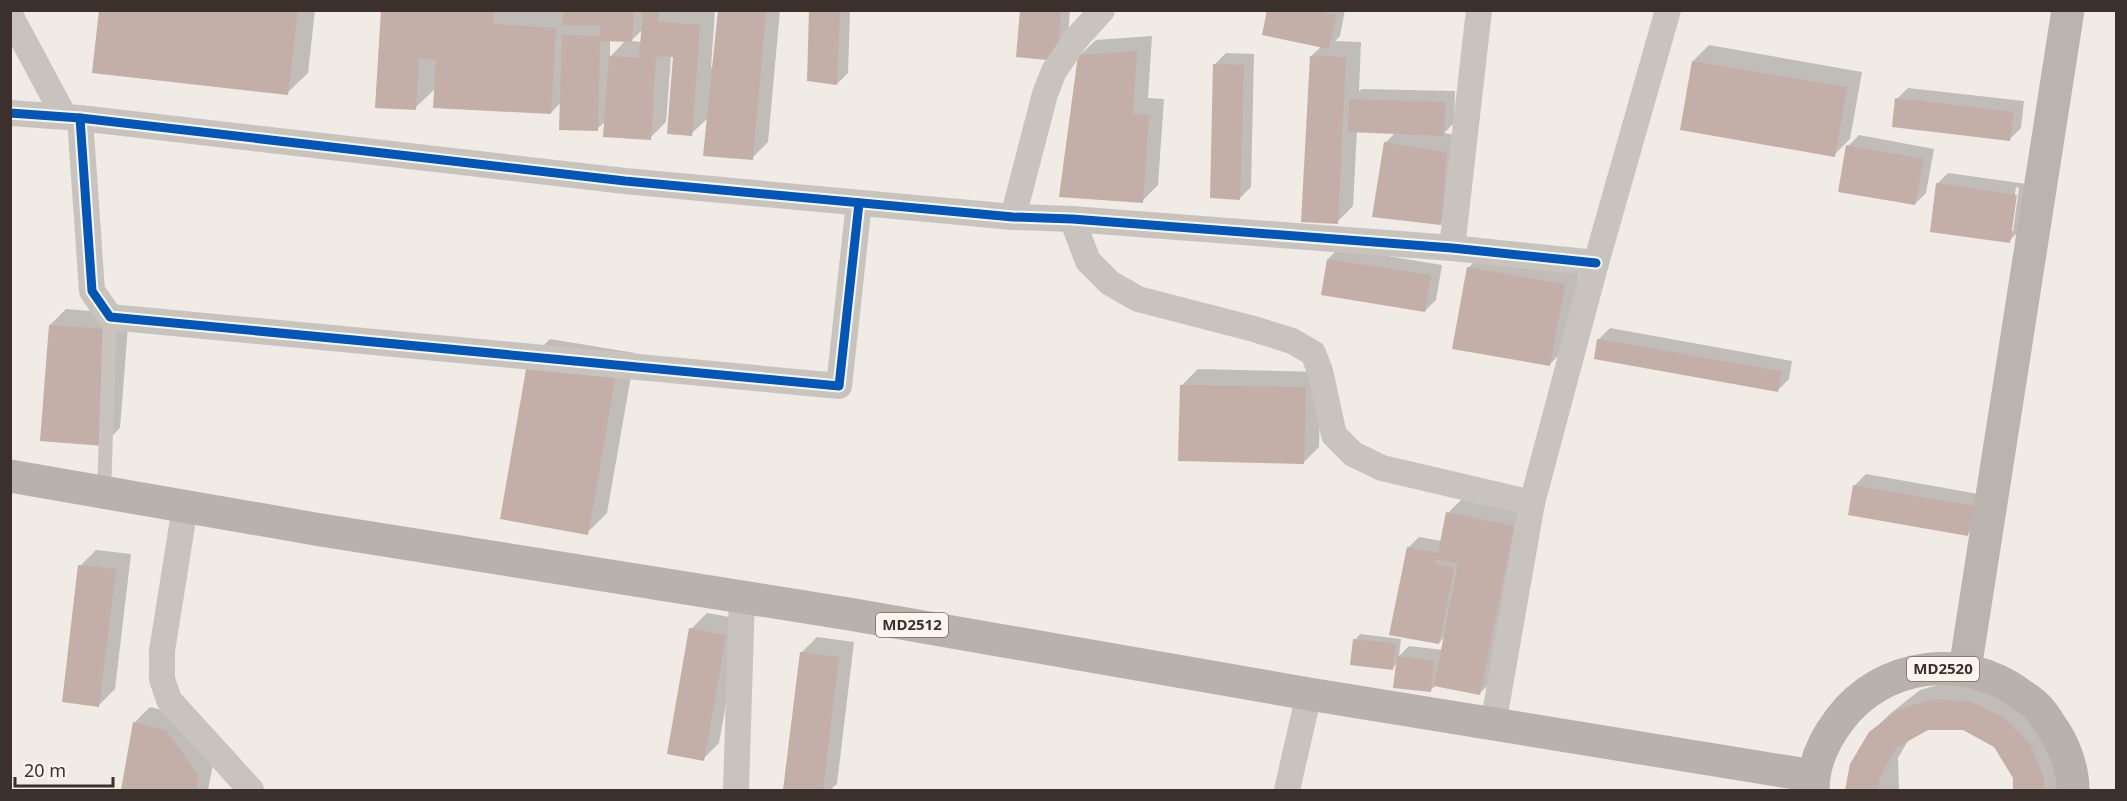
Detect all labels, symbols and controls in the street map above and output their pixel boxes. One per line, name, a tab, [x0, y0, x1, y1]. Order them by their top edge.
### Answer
road number: MD2512	[876, 613, 948, 637]
road number: MD2520	[1907, 657, 1979, 681]
scale bar	[15, 750, 112, 788]
text: 20 m	[24, 758, 66, 782]

